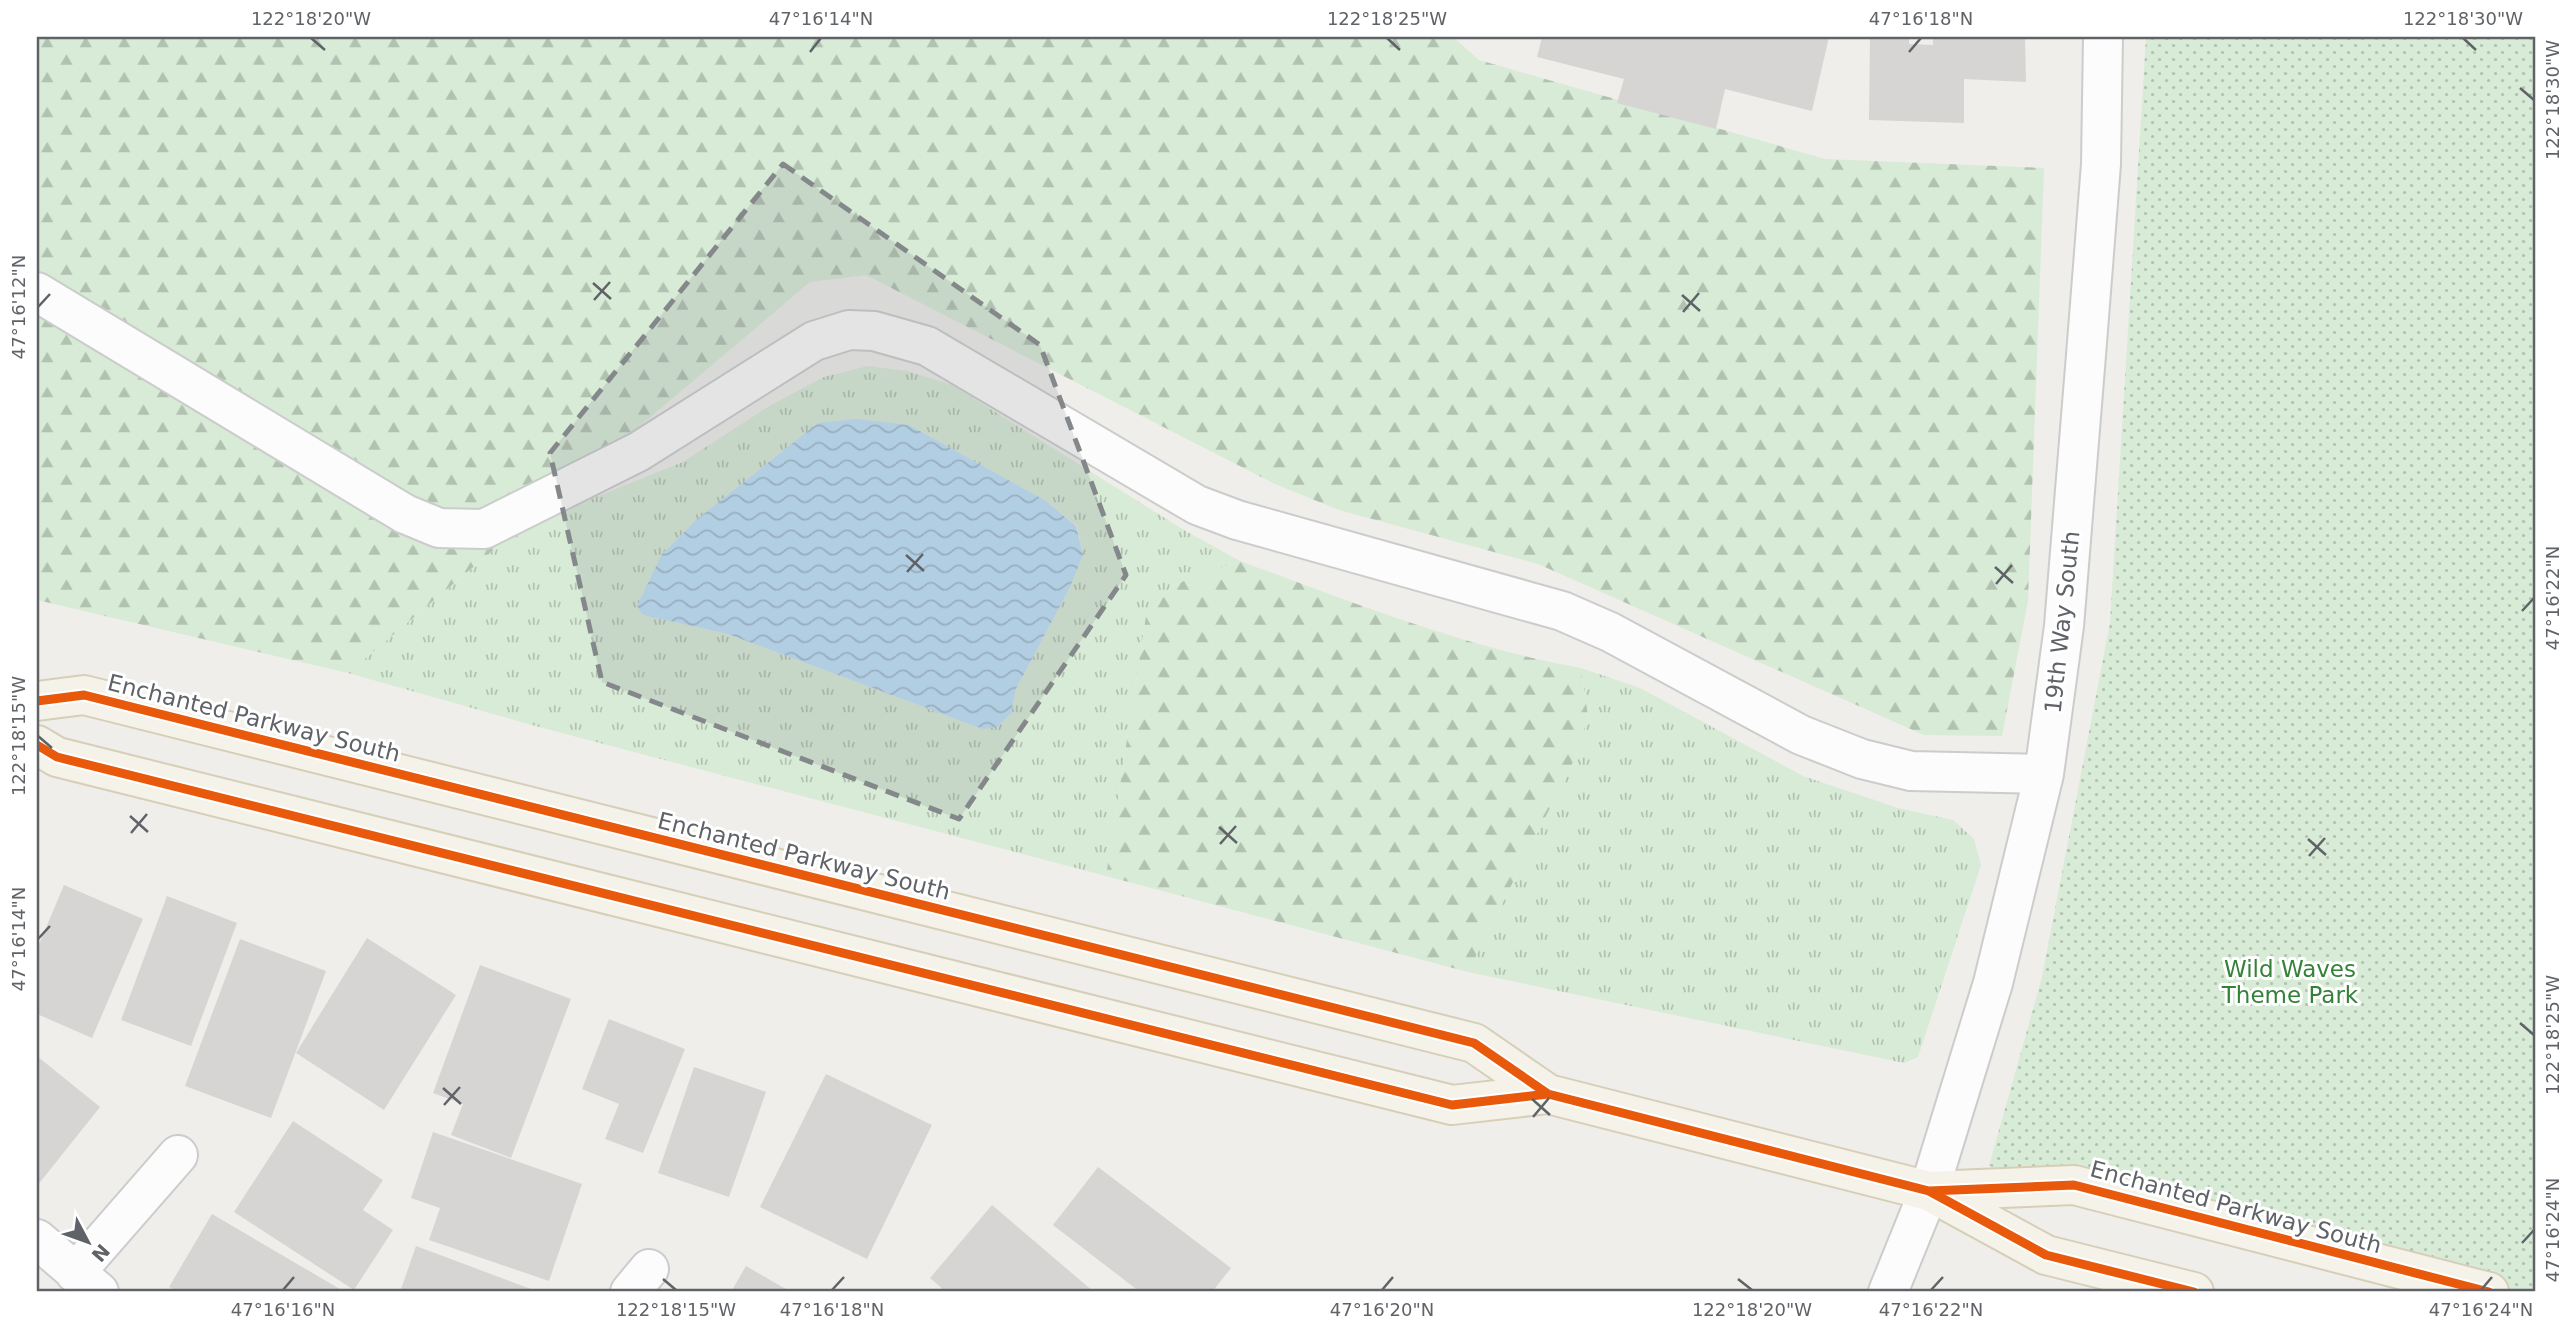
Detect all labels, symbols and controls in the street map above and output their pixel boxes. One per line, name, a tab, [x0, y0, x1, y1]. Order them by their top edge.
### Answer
text: 122°18'20"W	[251, 8, 371, 29]
text: 47°16'14"N	[769, 8, 873, 29]
text: 122°18'25"W	[1327, 8, 1447, 29]
text: 47°16'18"N	[1869, 8, 1973, 29]
text: 122°18'30"W	[2403, 8, 2523, 29]
text: 122°18'30"W	[2542, 40, 2563, 160]
text: 47°16'12"N	[8, 255, 29, 359]
street label: 19th Way South	[2039, 529, 2085, 715]
text: 47°16'22"N	[2542, 546, 2563, 650]
street label: Enchanted Parkway South	[105, 669, 403, 767]
text: 122°18'15"W	[8, 676, 29, 796]
street label: Enchanted Parkway South	[655, 807, 953, 905]
text: 47°16'14"N	[8, 887, 29, 991]
park label: Wild Waves Theme Park	[2221, 956, 2359, 1008]
text: 122°18'25"W	[2542, 975, 2563, 1095]
street label: Enchanted Parkway South	[2088, 1156, 2384, 1258]
text: 47°16'24"N	[2542, 1178, 2563, 1282]
north arrow	[52, 1206, 122, 1276]
text: N	[87, 1240, 114, 1266]
text: 47°16'16"N	[231, 1299, 335, 1320]
text: 122°18'15"W	[616, 1299, 736, 1320]
text: 47°16'18"N	[780, 1299, 884, 1320]
text: 47°16'20"N	[1330, 1299, 1434, 1320]
text: 122°18'20"W	[1692, 1299, 1812, 1320]
text: 47°16'22"N	[1879, 1299, 1983, 1320]
text: 47°16'24"N	[2429, 1299, 2533, 1320]

